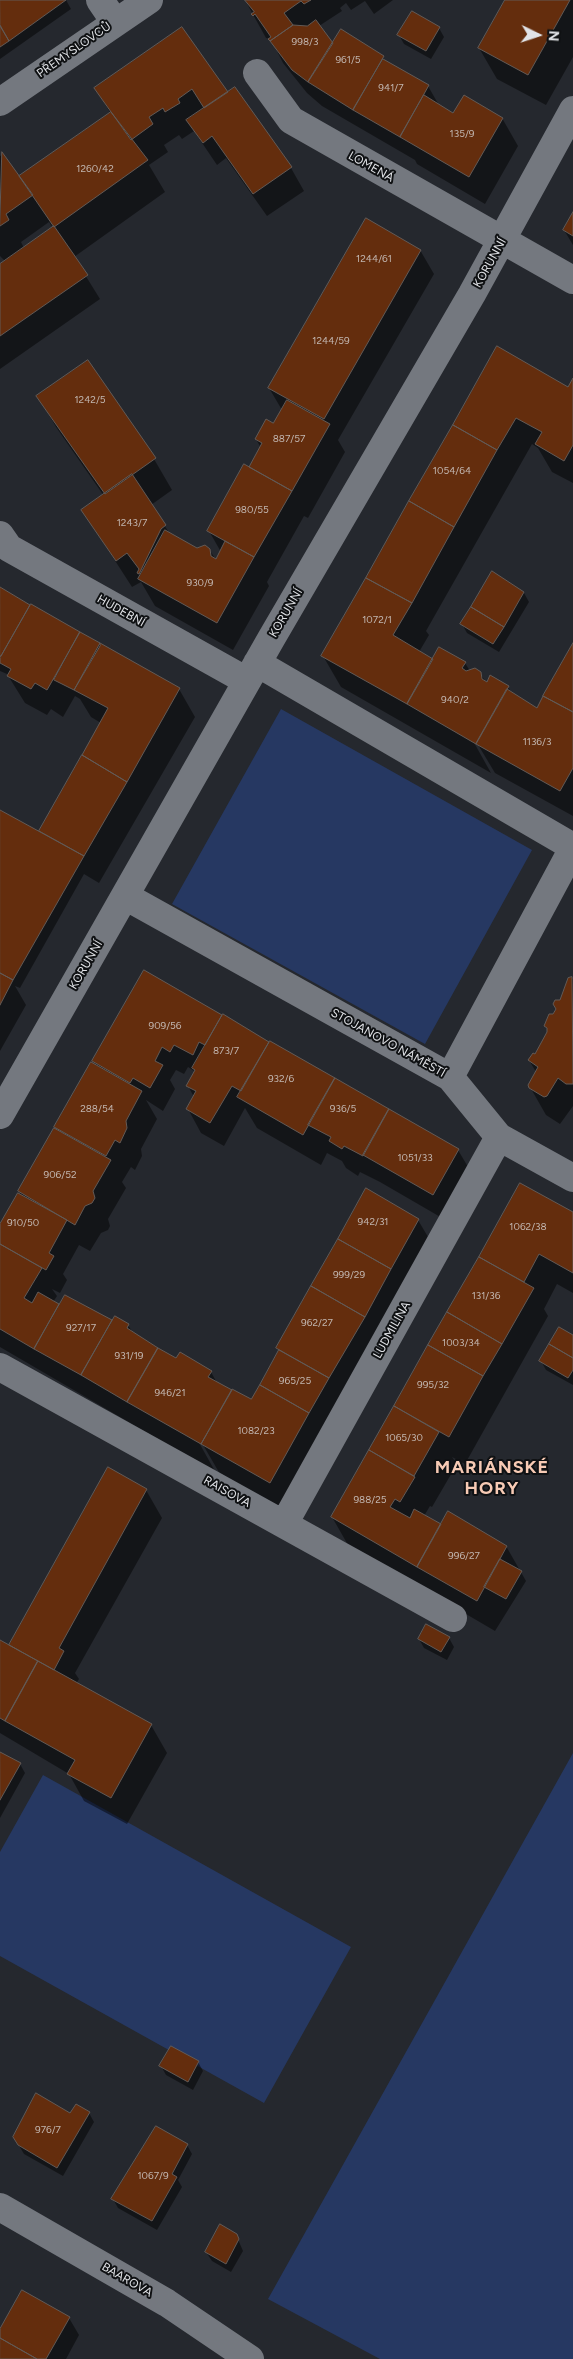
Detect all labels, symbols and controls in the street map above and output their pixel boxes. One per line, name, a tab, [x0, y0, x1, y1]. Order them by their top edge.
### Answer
north arrow	[513, 10, 563, 60]
street label: PŘEMYSLOVCŮ	[34, 19, 114, 81]
text: N	[545, 30, 562, 42]
house number: 998/3	[292, 36, 318, 48]
house number: 961/5	[335, 54, 361, 66]
house number: 941/7	[378, 82, 404, 94]
house number: 135/9	[450, 128, 474, 140]
street label: LOMENÁ	[346, 149, 396, 185]
house number: 1260/42	[76, 163, 114, 175]
street label: KORUNNÍ	[471, 236, 509, 290]
house number: 1244/61	[356, 253, 392, 265]
house number: 1244/59	[312, 335, 350, 347]
house number: 1242/5	[74, 394, 106, 406]
house number: 887/57	[273, 433, 305, 445]
house number: 1054/64	[433, 465, 471, 477]
house number: 980/55	[235, 504, 269, 516]
house number: 1243/7	[117, 517, 147, 529]
house number: 930/9	[186, 577, 214, 589]
street label: KORUNNÍ	[266, 586, 306, 640]
street label: HUDEBNÍ	[94, 592, 148, 630]
house number: 1072/1	[362, 614, 392, 626]
house number: 940/2	[441, 694, 469, 706]
house number: 1136/3	[523, 736, 551, 748]
street label: KORUNNÍ	[66, 938, 106, 992]
street label: STOJANOVO NÁMĚSTÍ	[328, 1006, 448, 1080]
house number: 909/56	[148, 1020, 182, 1032]
house number: 873/7	[213, 1045, 239, 1057]
house number: 932/6	[268, 1073, 294, 1085]
house number: 288/54	[80, 1103, 114, 1115]
house number: 936/5	[330, 1103, 356, 1115]
house number: 1051/33	[397, 1152, 433, 1164]
house number: 906/52	[44, 1169, 76, 1181]
house number: 942/31	[358, 1216, 388, 1228]
house number: 910/50	[7, 1217, 39, 1229]
house number: 1062/38	[509, 1221, 547, 1233]
house number: 999/29	[333, 1269, 365, 1281]
house number: 131/36	[472, 1290, 500, 1302]
street label: LUDMILINA	[370, 1299, 414, 1361]
house number: 962/27	[301, 1317, 333, 1329]
house number: 927/17	[66, 1322, 96, 1334]
house number: 1003/34	[442, 1337, 480, 1349]
house number: 931/19	[115, 1350, 143, 1362]
house number: 965/25	[279, 1375, 311, 1387]
house number: 995/32	[417, 1379, 449, 1391]
house number: 946/21	[154, 1387, 186, 1399]
house number: 1082/23	[237, 1425, 275, 1437]
house number: 1065/30	[385, 1432, 423, 1444]
district label: MARIÁNSKÉ HORY	[434, 1457, 550, 1500]
street label: RAISOVA	[201, 1473, 253, 1511]
house number: 988/25	[353, 1494, 387, 1506]
house number: 996/27	[448, 1550, 480, 1562]
house number: 976/7	[35, 2124, 61, 2136]
house number: 1067/9	[137, 2170, 169, 2182]
street label: BAAROVA	[99, 2260, 155, 2300]

